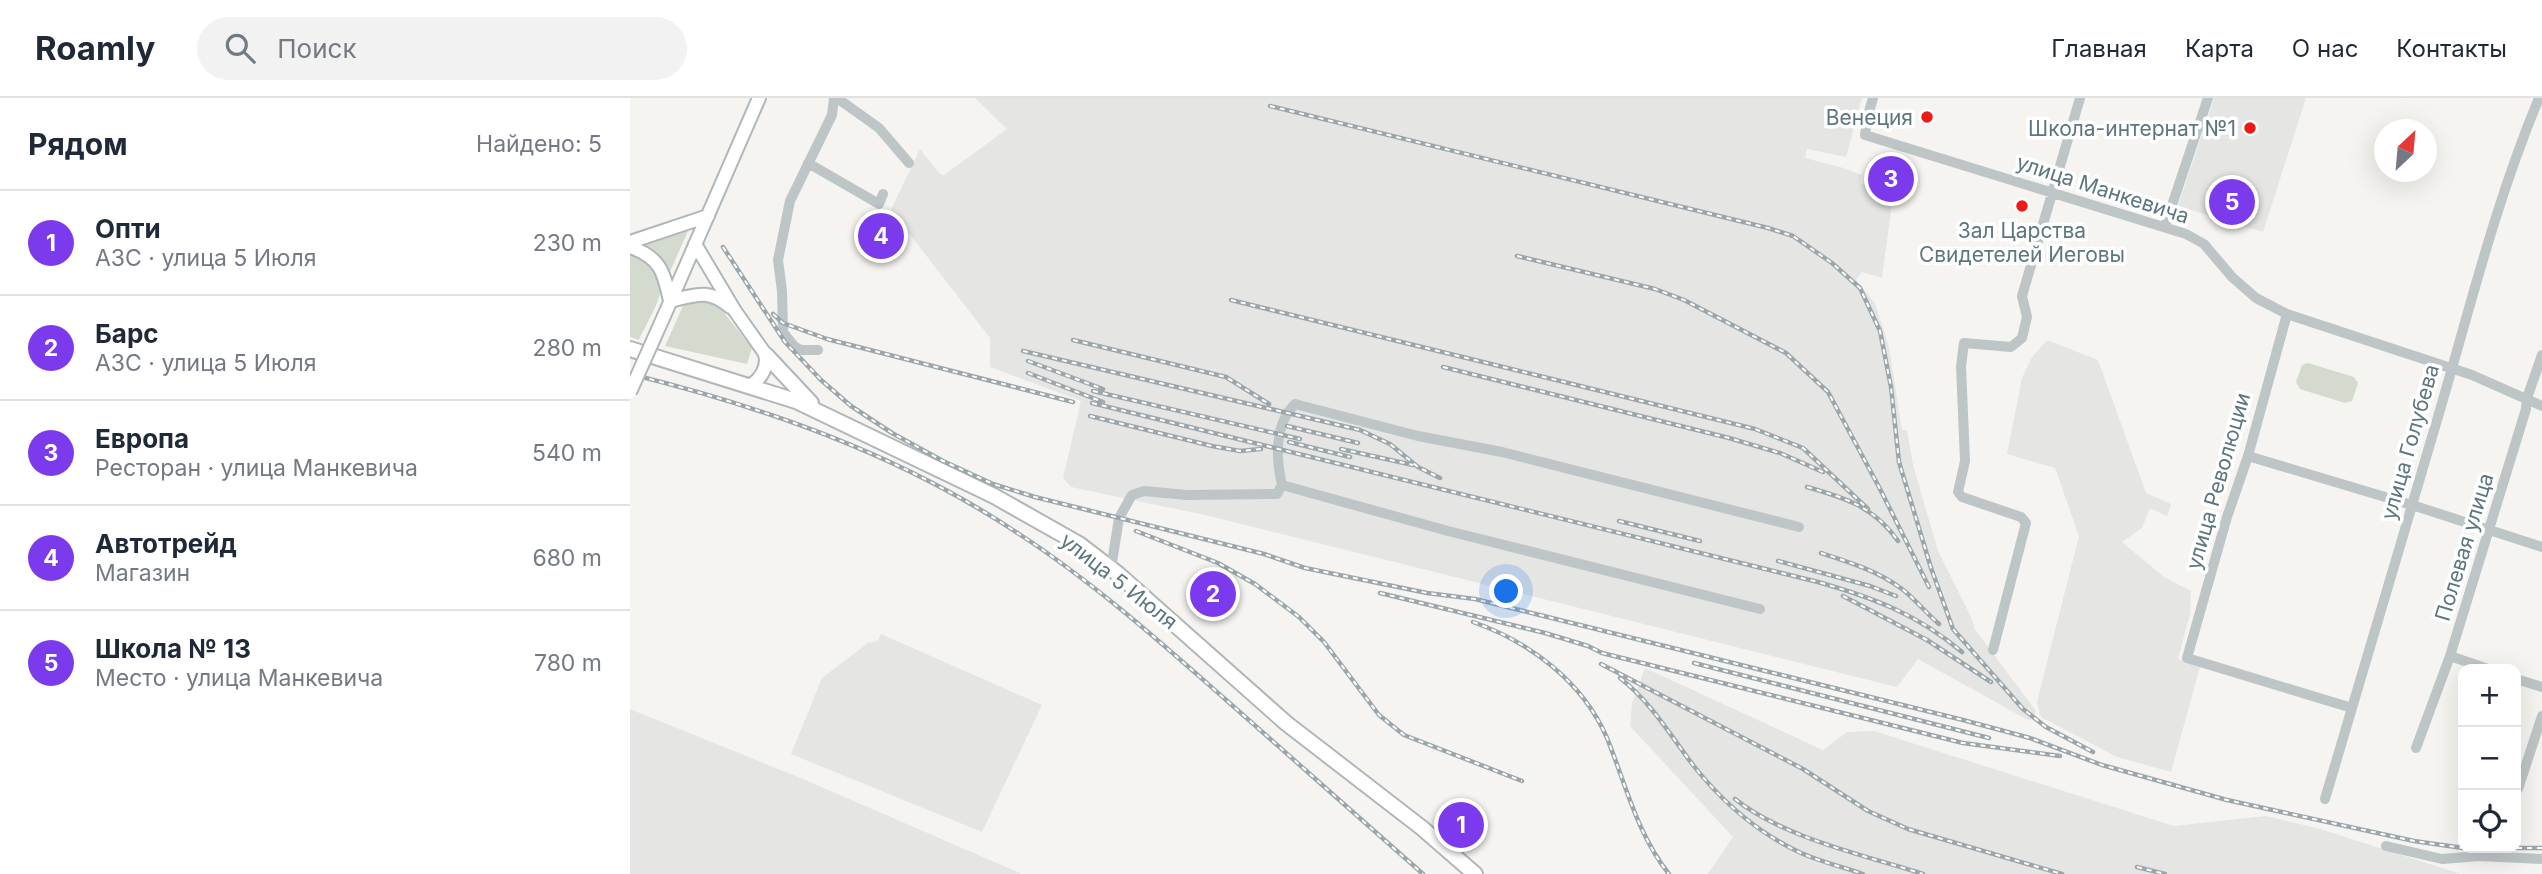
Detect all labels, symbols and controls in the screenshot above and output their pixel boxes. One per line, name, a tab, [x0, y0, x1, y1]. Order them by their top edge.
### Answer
search box	[197, 17, 687, 80]
text: Roamly	[35, 28, 155, 68]
icon: search	[221, 29, 259, 67]
text: Поиск	[277, 33, 357, 64]
text: Главная	[2051, 34, 2147, 63]
text: Карта	[2185, 34, 2254, 63]
text: О нас	[2292, 34, 2358, 63]
text: Контакты	[2396, 34, 2507, 63]
place label: Венеция	[1826, 105, 1913, 130]
marker: Венеция	[1919, 109, 1935, 125]
place label: Школа-интернат №1	[2028, 116, 2236, 141]
north arrow	[2374, 119, 2437, 182]
marker: Школа-интернат №1	[2242, 120, 2258, 136]
text: Рядом	[28, 126, 128, 162]
text: Найдено: 5	[476, 130, 602, 158]
street label: улица Манкевича	[2013, 149, 2193, 229]
pin: 3	[1868, 153, 1914, 205]
pin: 5	[2209, 176, 2255, 228]
marker: Зал Царства Свидетелей Иеговы	[2014, 198, 2030, 214]
pin: 4	[858, 210, 904, 262]
text: Опти	[95, 213, 161, 244]
place label: Зал Царства Свидетелей Иеговы	[1919, 218, 2125, 267]
text: 1	[46, 229, 56, 257]
text: 230 m	[533, 229, 602, 257]
text: АЗС · улица 5 Июля	[95, 244, 316, 272]
text: Барс	[95, 318, 159, 349]
text: 2	[44, 334, 58, 362]
text: 280 m	[533, 334, 602, 362]
text: АЗС · улица 5 Июля	[95, 349, 316, 377]
street label: улица Голубева	[2376, 361, 2444, 523]
street label: улица Революции	[2181, 390, 2255, 572]
text: Европа	[95, 423, 189, 454]
text: 3	[44, 439, 58, 467]
text: 540 m	[532, 439, 602, 467]
text: Ресторан · улица Манкевича	[95, 454, 418, 482]
street label: Полевая улица	[2430, 470, 2498, 624]
text: Автотрейд	[95, 528, 237, 559]
street label: улица 5 Июля	[1056, 528, 1182, 634]
text: 4	[43, 544, 59, 572]
text: 680 m	[532, 544, 602, 572]
text: Магазин	[95, 559, 190, 587]
pin: 2	[1190, 568, 1236, 620]
your location	[1489, 574, 1523, 608]
text: Школа № 13	[95, 633, 251, 664]
text: 5	[44, 649, 58, 677]
text: 780 m	[534, 649, 602, 677]
text: Место · улица Манкевича	[95, 664, 383, 692]
map controls	[2458, 664, 2521, 853]
button: +	[2458, 664, 2521, 727]
button: −	[2458, 727, 2521, 790]
button: locate	[2458, 790, 2521, 853]
pin: 1	[1438, 799, 1484, 851]

